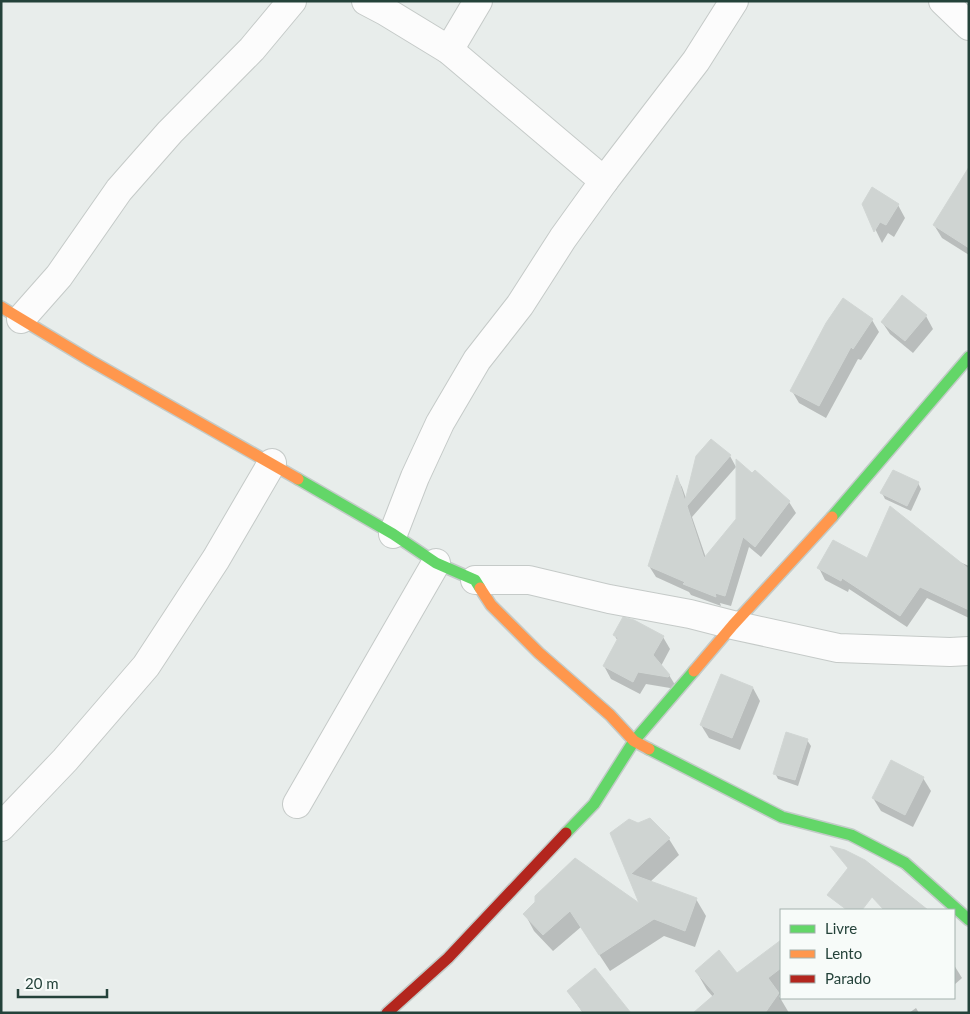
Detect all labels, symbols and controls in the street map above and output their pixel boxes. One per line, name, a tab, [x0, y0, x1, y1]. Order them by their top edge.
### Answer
legend	[780, 909, 955, 999]
text: Livre	[825, 919, 857, 937]
text: Lento	[825, 944, 862, 962]
scale bar	[18, 966, 106, 998]
text: Parado	[825, 969, 871, 987]
text: 20 m	[25, 974, 59, 992]

